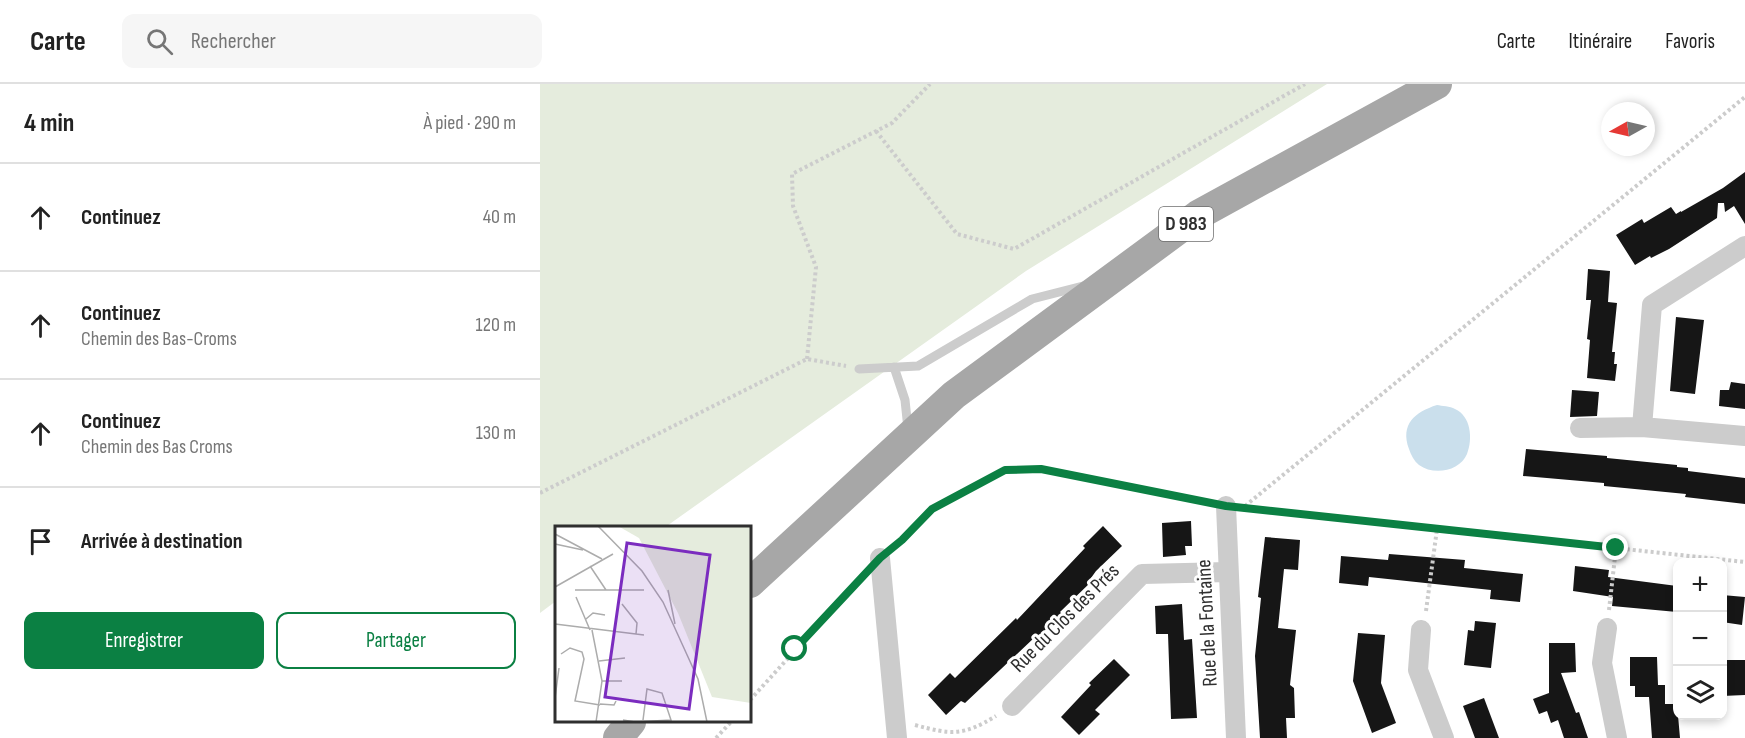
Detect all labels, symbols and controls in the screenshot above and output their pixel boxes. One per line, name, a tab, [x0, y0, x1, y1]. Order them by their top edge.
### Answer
search box	[122, 14, 542, 68]
text: Carte	[30, 25, 86, 58]
icon: search	[143, 25, 176, 58]
text: Rechercher	[191, 28, 276, 55]
text: Carte	[1497, 29, 1536, 54]
text: Itinéraire	[1569, 29, 1632, 54]
text: Favoris	[1665, 29, 1715, 54]
north arrow	[1601, 102, 1655, 156]
text: 4 min	[24, 108, 74, 139]
text: À pied · 290 m	[424, 111, 516, 135]
icon: ahead	[24, 201, 57, 234]
text: Continuez	[81, 204, 161, 231]
text: 40 m	[483, 205, 516, 229]
road number: D 983	[1159, 207, 1213, 241]
text: Continuez	[81, 300, 161, 327]
icon: ahead	[24, 309, 57, 342]
text: 120 m	[476, 313, 516, 337]
text: Chemin des Bas-Croms	[81, 327, 237, 351]
text: Continuez	[81, 408, 161, 435]
icon: ahead	[24, 417, 57, 450]
text: 130 m	[476, 421, 516, 445]
text: Chemin des Bas Croms	[81, 435, 233, 459]
icon: arrive	[24, 525, 57, 558]
inset map	[555, 526, 752, 723]
text: Arrivée à destination	[81, 528, 243, 555]
route end	[1602, 534, 1628, 560]
street label: Rue du Clos des Prés	[1005, 558, 1125, 678]
map controls	[1673, 558, 1727, 720]
button: +	[1673, 558, 1727, 612]
street label: Rue de la Fontaine	[1191, 559, 1223, 687]
button: Enregistrer	[24, 612, 264, 669]
button: Partager	[276, 612, 516, 669]
button: −	[1673, 612, 1727, 666]
route start	[781, 635, 807, 661]
button: layers	[1673, 666, 1727, 720]

